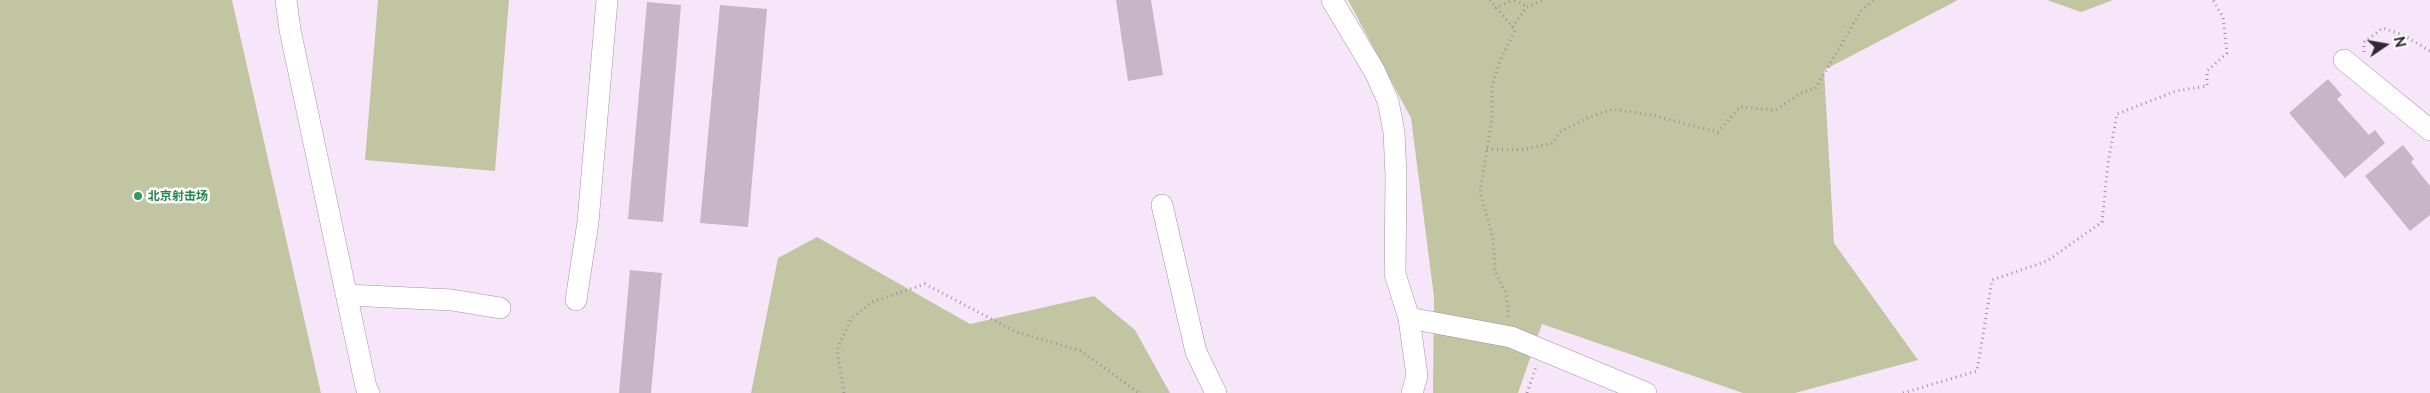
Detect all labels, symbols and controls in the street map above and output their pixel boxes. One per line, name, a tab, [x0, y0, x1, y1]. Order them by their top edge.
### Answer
north arrow	[2360, 20, 2410, 70]
text: N	[2391, 35, 2409, 49]
place label: 北京射击场	[148, 189, 208, 203]
marker: 北京射击场	[132, 190, 144, 202]

